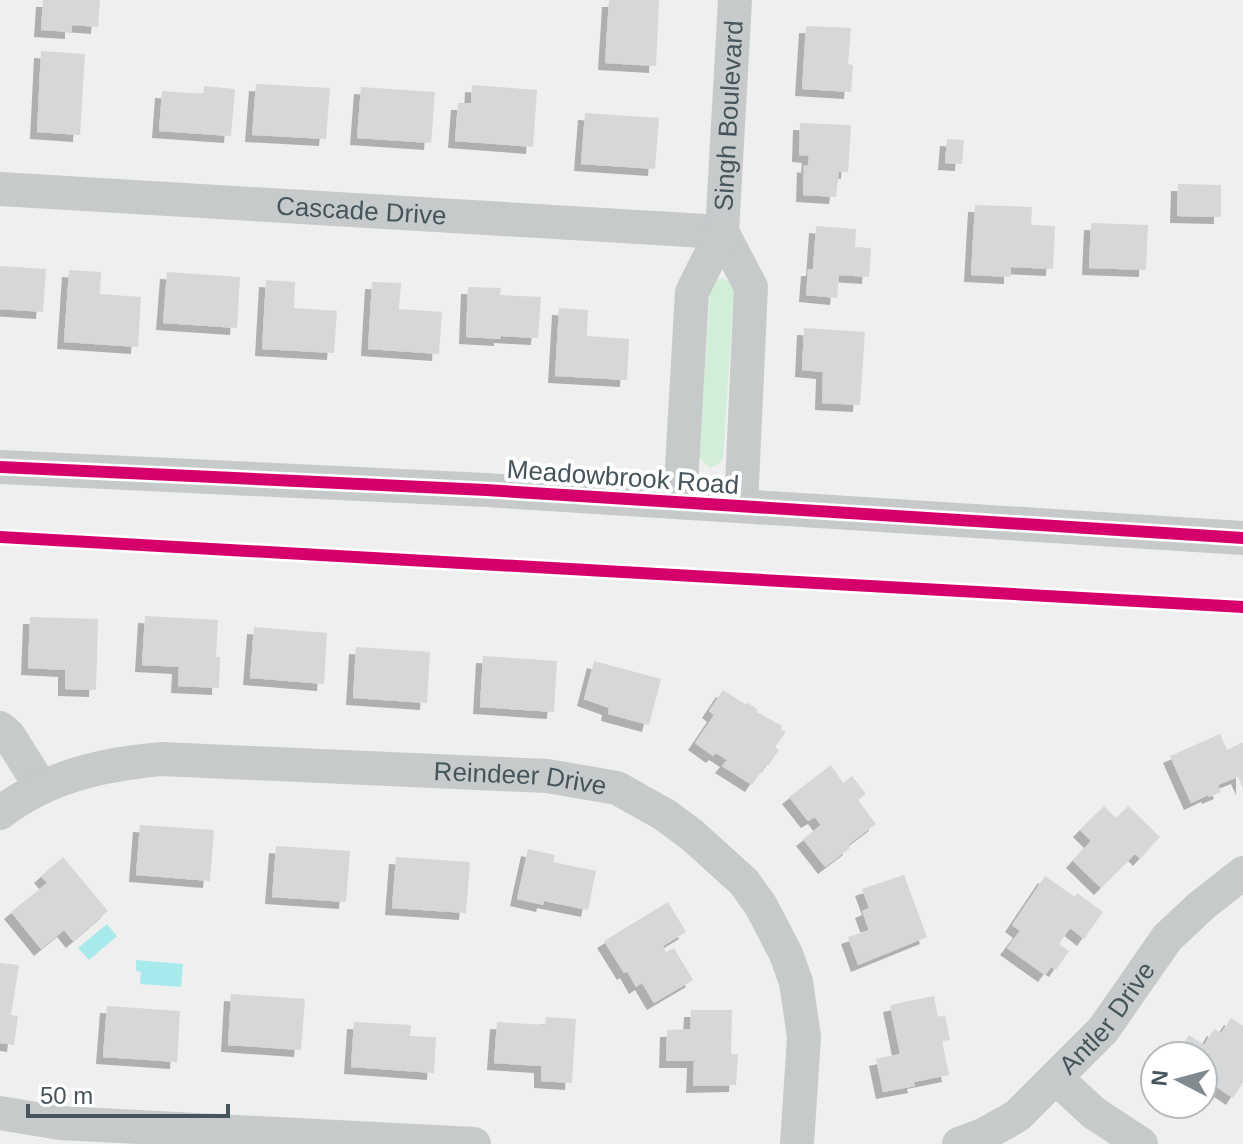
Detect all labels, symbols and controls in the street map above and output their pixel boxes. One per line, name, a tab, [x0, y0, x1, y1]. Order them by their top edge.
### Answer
street label: Singh Boulevard	[708, 19, 749, 212]
street label: Cascade Drive	[275, 190, 447, 231]
street label: Meadowbrook Road	[506, 454, 740, 500]
street label: Reindeer Drive	[433, 756, 609, 801]
street label: Antler Drive	[1053, 956, 1161, 1080]
north arrow	[1139, 1040, 1219, 1120]
scale bar	[28, 1068, 228, 1118]
text: N	[1146, 1069, 1173, 1087]
text: 50 m	[40, 1082, 93, 1109]

